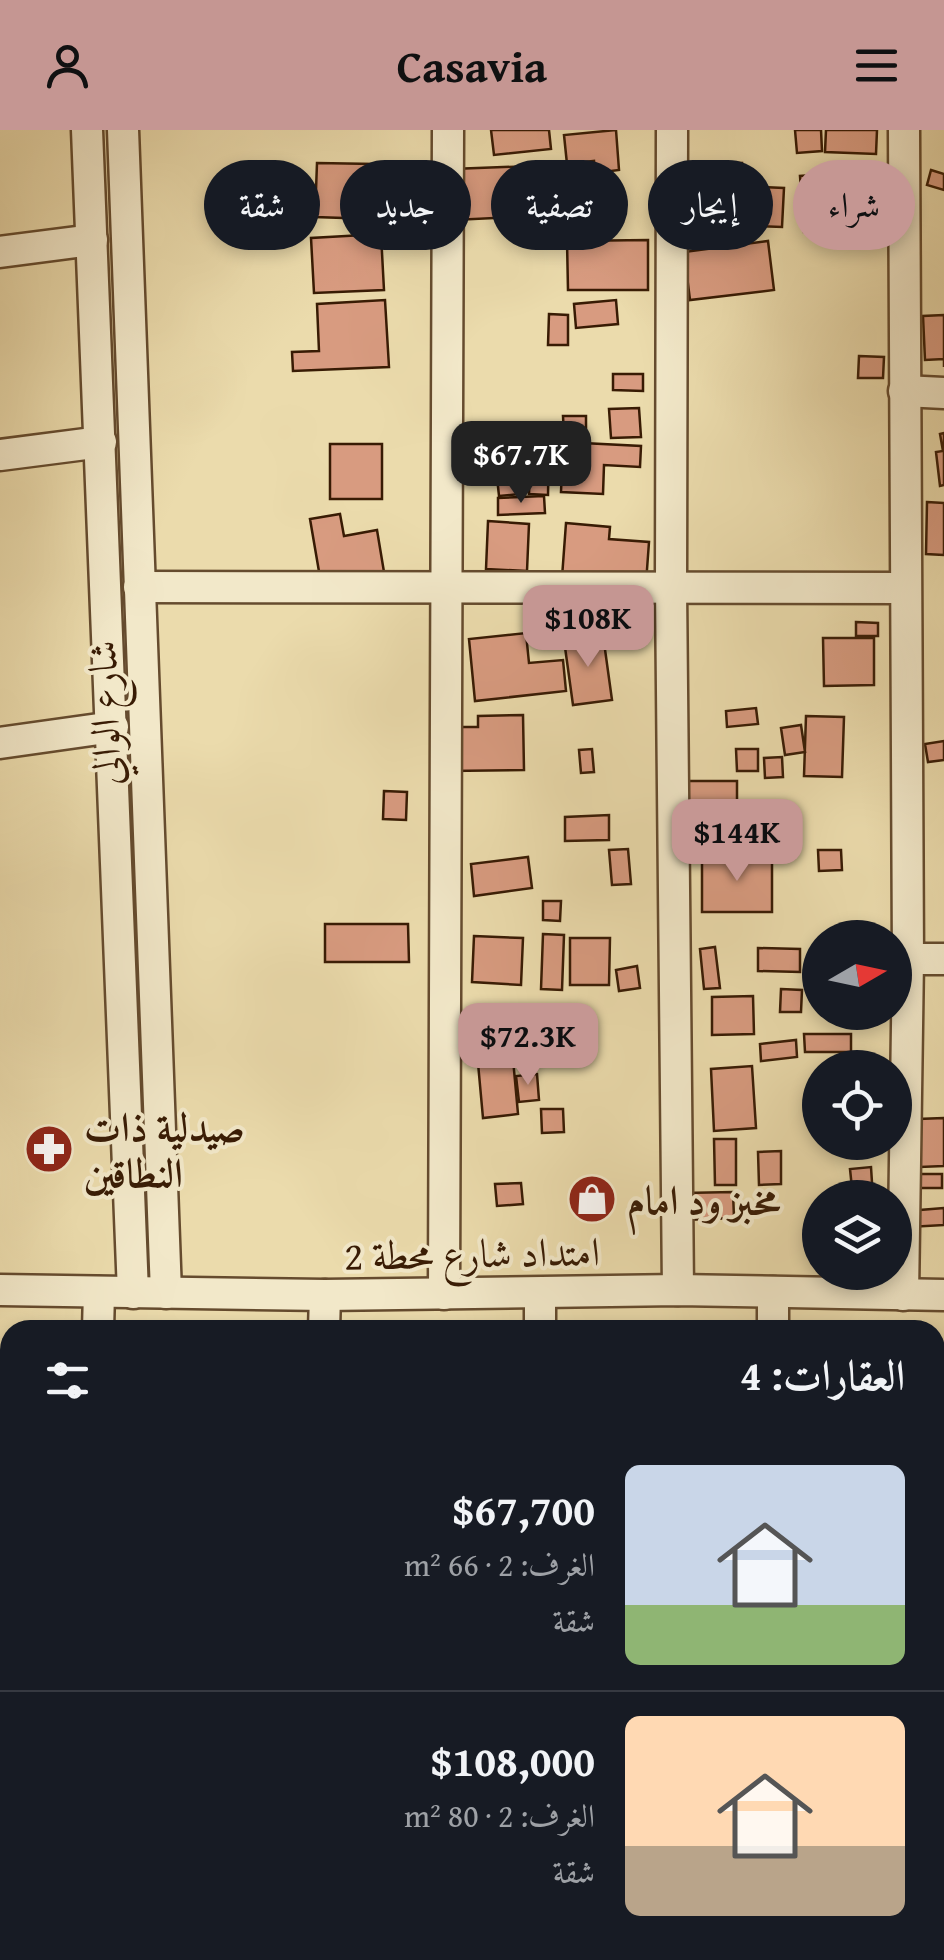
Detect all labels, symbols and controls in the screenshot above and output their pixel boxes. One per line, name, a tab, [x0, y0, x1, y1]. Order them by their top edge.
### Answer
text: Casavia	[397, 33, 547, 98]
icon: person	[40, 38, 95, 93]
icon: menu	[849, 38, 904, 93]
chip: شقة	[204, 160, 320, 250]
chip: جديد	[340, 160, 471, 250]
chip: تصفية	[491, 160, 628, 250]
chip: إيجار	[648, 160, 773, 250]
chip: شراء	[793, 160, 915, 250]
pin: $67.7K	[440, 421, 602, 506]
text: $67.7K	[473, 430, 569, 477]
pin: $108K	[518, 585, 658, 670]
text: $108K	[545, 594, 631, 641]
street label: شارع الوالي	[72, 639, 141, 787]
pin: $144K	[667, 799, 807, 884]
text: $144K	[694, 808, 780, 855]
north arrow	[802, 920, 912, 1030]
map controls	[802, 920, 912, 1290]
pin: $72.3K	[447, 1003, 609, 1088]
text: $72.3K	[480, 1012, 576, 1059]
button: locate	[802, 1050, 912, 1160]
place label: صيدلية ذات النطاقين	[84, 1097, 245, 1202]
pharmacy icon: صيدلية ذات النطاقين	[23, 1123, 75, 1175]
place label: مخبز ود امام	[627, 1170, 781, 1236]
shop icon: مخبز ود امام	[566, 1173, 618, 1225]
button: layers	[802, 1180, 912, 1290]
street label: امتداد شارع محطة 2	[343, 1221, 601, 1290]
text: العقارات: 4	[740, 1344, 905, 1405]
icon: filters	[40, 1353, 95, 1408]
text: $67,700	[453, 1479, 595, 1540]
icon: home	[705, 1505, 825, 1625]
text: الغرف: 2 · 66 m²	[404, 1541, 595, 1588]
text: شقة	[553, 1597, 595, 1644]
text: $108,000	[431, 1730, 595, 1791]
icon: home	[705, 1756, 825, 1876]
text: الغرف: 2 · 80 m²	[404, 1792, 595, 1839]
text: شقة	[553, 1848, 595, 1895]

